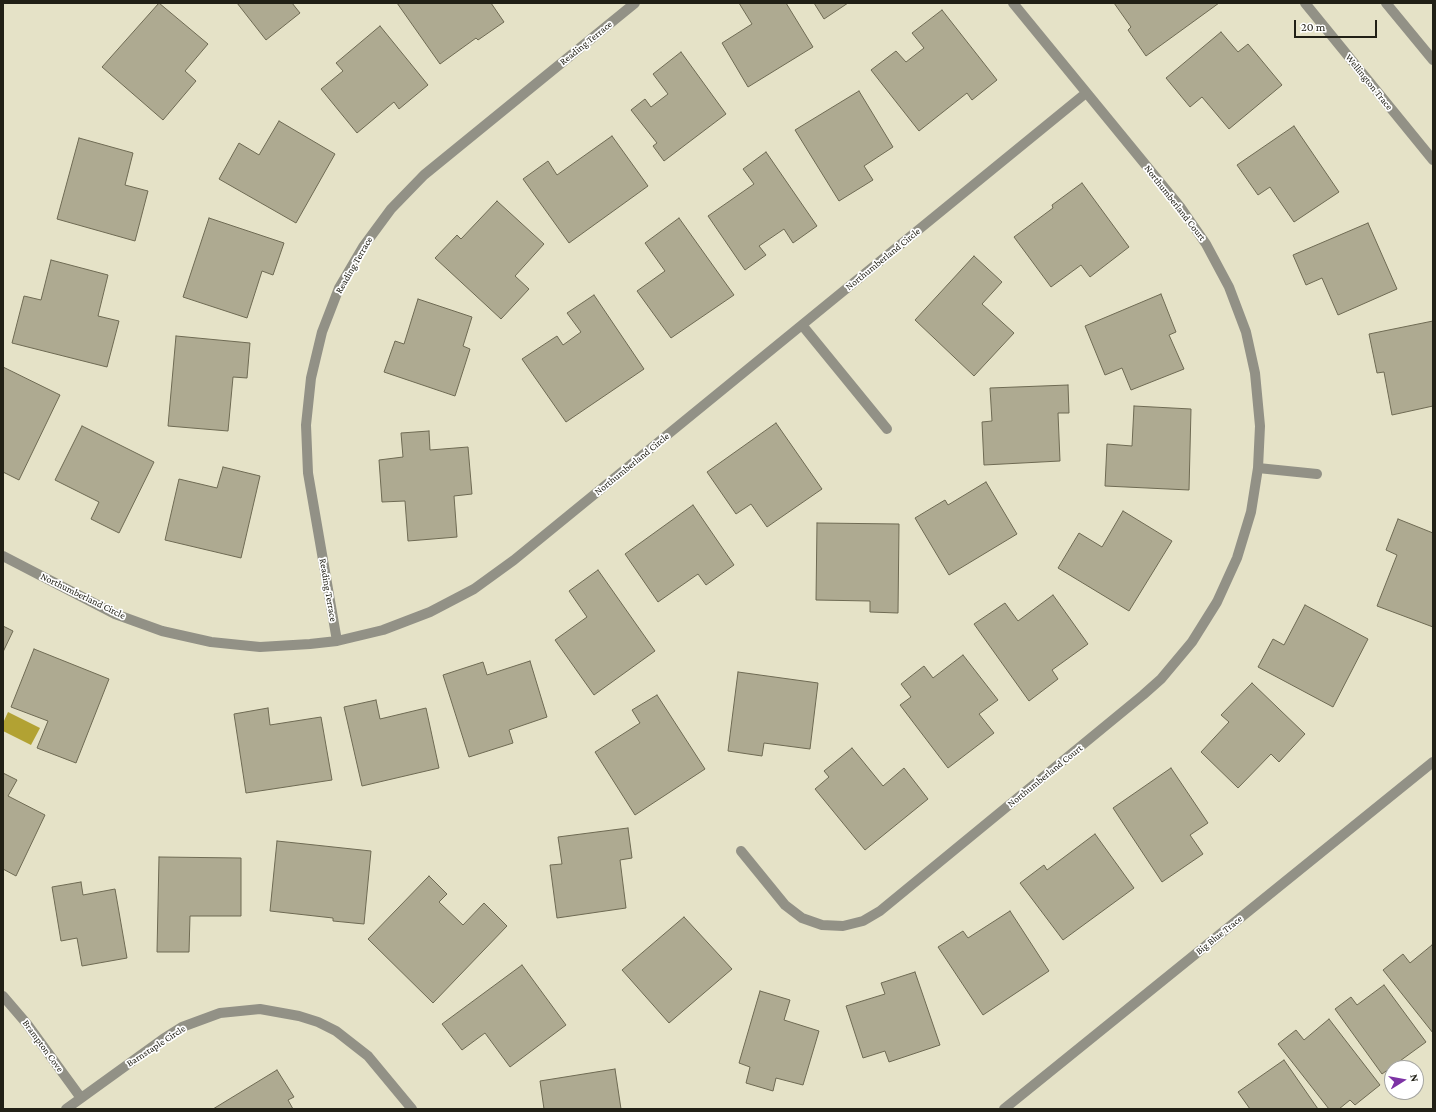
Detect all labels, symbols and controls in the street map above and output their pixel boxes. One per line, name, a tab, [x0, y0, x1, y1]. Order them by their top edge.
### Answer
scale bar	[1296, 12, 1379, 38]
street label: Reading Terrace	[557, 18, 615, 68]
text: 20 m	[1301, 20, 1325, 34]
street label: Wellington Trace	[1343, 52, 1395, 112]
street label: Northumberland Court	[1142, 163, 1208, 243]
street label: Northumberland Circle	[843, 225, 923, 293]
street label: Reading Terrace	[333, 234, 375, 296]
street label: Northumberland Circle	[592, 430, 672, 498]
street label: Reading Terrace	[317, 558, 339, 622]
street label: Northumberland Circle	[39, 570, 127, 622]
street label: Northumberland Court	[1005, 742, 1085, 810]
street label: Big Blue Trace	[1193, 913, 1245, 957]
street label: Brampton Cove	[20, 1017, 66, 1075]
street label: Barnstaple Circle	[124, 1022, 188, 1070]
north arrow	[1384, 1060, 1424, 1100]
text: N	[1408, 1073, 1421, 1083]

